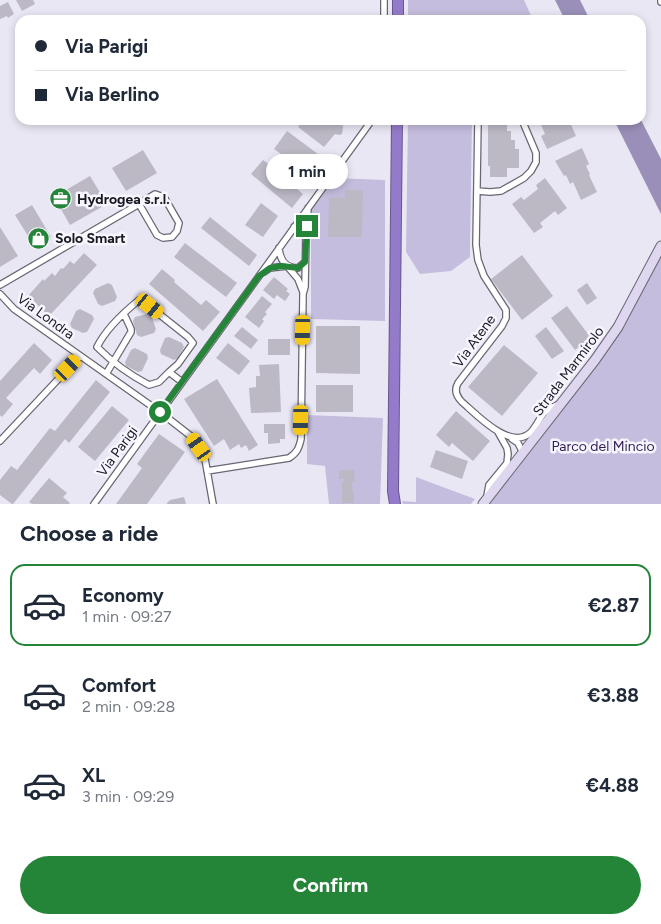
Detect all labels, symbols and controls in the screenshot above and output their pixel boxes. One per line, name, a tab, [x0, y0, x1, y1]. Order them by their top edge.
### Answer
text: Via Parigi	[65, 35, 148, 58]
text: Via Berlino	[65, 83, 159, 106]
callout: 1 min	[266, 154, 348, 188]
text: 1 min	[288, 162, 326, 181]
office icon: Hydrogea s.r.l.	[49, 187, 73, 211]
place label: Hydrogea s.r.l.	[77, 191, 170, 208]
route end	[296, 215, 318, 237]
shop icon: Solo Smart	[27, 226, 51, 250]
place label: Solo Smart	[55, 230, 126, 247]
street label: Via Londra	[14, 290, 78, 343]
car	[133, 291, 166, 321]
street label: Via Atene	[449, 311, 500, 371]
car	[295, 315, 310, 345]
street label: Strada Marmirolo	[529, 323, 608, 419]
car	[52, 352, 83, 384]
route start	[149, 401, 171, 423]
car	[293, 405, 308, 435]
street label: Via Parigi	[93, 423, 141, 480]
car	[184, 430, 213, 464]
park label: Parco del Mincio	[551, 438, 655, 455]
text: Choose a ride	[20, 520, 158, 547]
icon: car	[22, 583, 67, 628]
text: Economy	[82, 584, 164, 607]
text: €2.87	[588, 594, 639, 617]
text: 1 min · 09:27	[82, 607, 172, 626]
icon: car	[22, 673, 67, 718]
text: Comfort	[82, 674, 157, 697]
text: €3.88	[587, 684, 639, 707]
text: 2 min · 09:28	[82, 697, 175, 716]
icon: car	[22, 763, 67, 808]
text: XL	[82, 764, 105, 787]
text: €4.88	[586, 774, 639, 797]
text: 3 min · 09:29	[82, 787, 174, 806]
button: Confirm	[20, 856, 641, 914]

